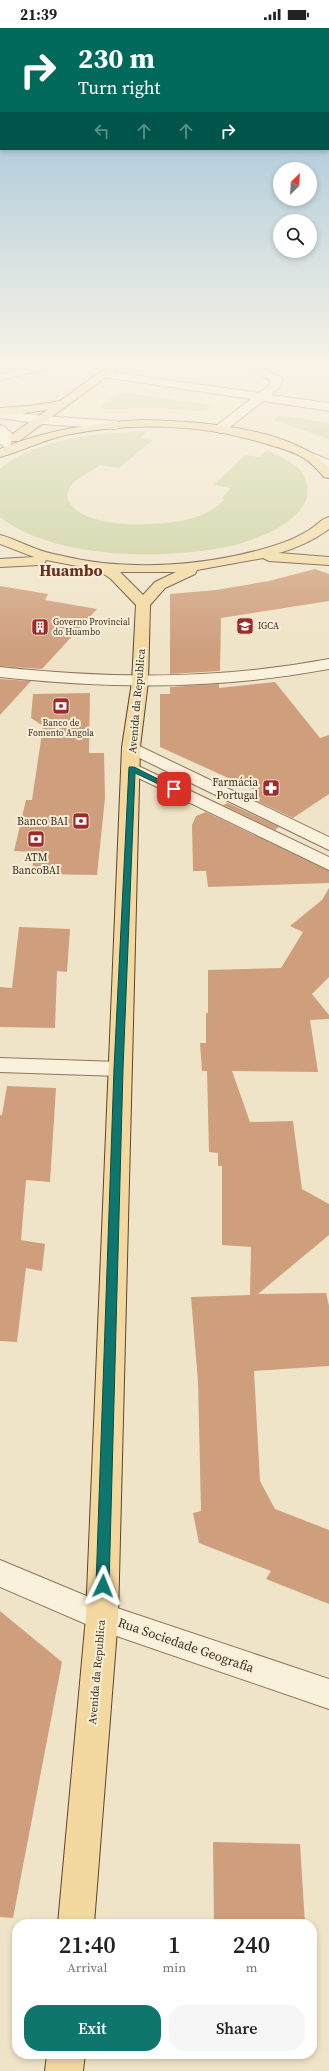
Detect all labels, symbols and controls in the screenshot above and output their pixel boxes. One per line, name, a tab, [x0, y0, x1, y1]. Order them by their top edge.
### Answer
text: 21:39	[20, 4, 57, 25]
text: 230 m	[78, 39, 155, 77]
icon: right	[12, 44, 64, 96]
text: Turn right	[78, 75, 160, 100]
icon: left	[91, 120, 113, 142]
icon: ahead	[133, 120, 155, 142]
icon: ahead	[175, 120, 197, 142]
icon: right	[217, 120, 239, 142]
north arrow	[273, 162, 317, 206]
map controls	[273, 162, 317, 258]
button: search	[273, 214, 317, 258]
district label: Huambo	[39, 559, 103, 581]
place label: Governo Provincial do Huambo	[53, 616, 131, 638]
school or university icon: IGCA	[235, 616, 255, 636]
building icon: Governo Provincial do Huambo	[30, 617, 50, 637]
place label: IGCA	[258, 620, 279, 632]
street label: Avenida da Republica	[125, 648, 149, 754]
bank icon: Banco de Fomento Angola	[51, 696, 71, 716]
place label: Banco de Fomento Angola	[28, 717, 94, 739]
pin	[157, 772, 191, 806]
place label: Farmácia Portugal	[212, 775, 258, 803]
icon: arrive	[163, 778, 185, 800]
pharmacy icon: Farmácia Portugal	[261, 778, 281, 798]
bank icon: Banco BAI	[71, 811, 91, 831]
place label: Banco BAI	[17, 814, 68, 829]
bank icon: ATM BancoBAI	[26, 829, 46, 849]
place label: ATM BancoBAI	[12, 850, 60, 878]
position arrow	[82, 1565, 124, 1607]
street label: Rua Sociedade Geografia	[116, 1614, 257, 1676]
street label: Avenida da Republica	[85, 1619, 109, 1725]
text: 21:40	[59, 1928, 116, 1961]
text: 1	[168, 1928, 181, 1961]
text: 240	[233, 1928, 270, 1961]
text: Arrival	[67, 1959, 107, 1976]
text: min	[163, 1959, 186, 1976]
text: m	[246, 1959, 257, 1976]
button: Exit	[24, 2005, 161, 2051]
button: Share	[169, 2005, 305, 2051]

